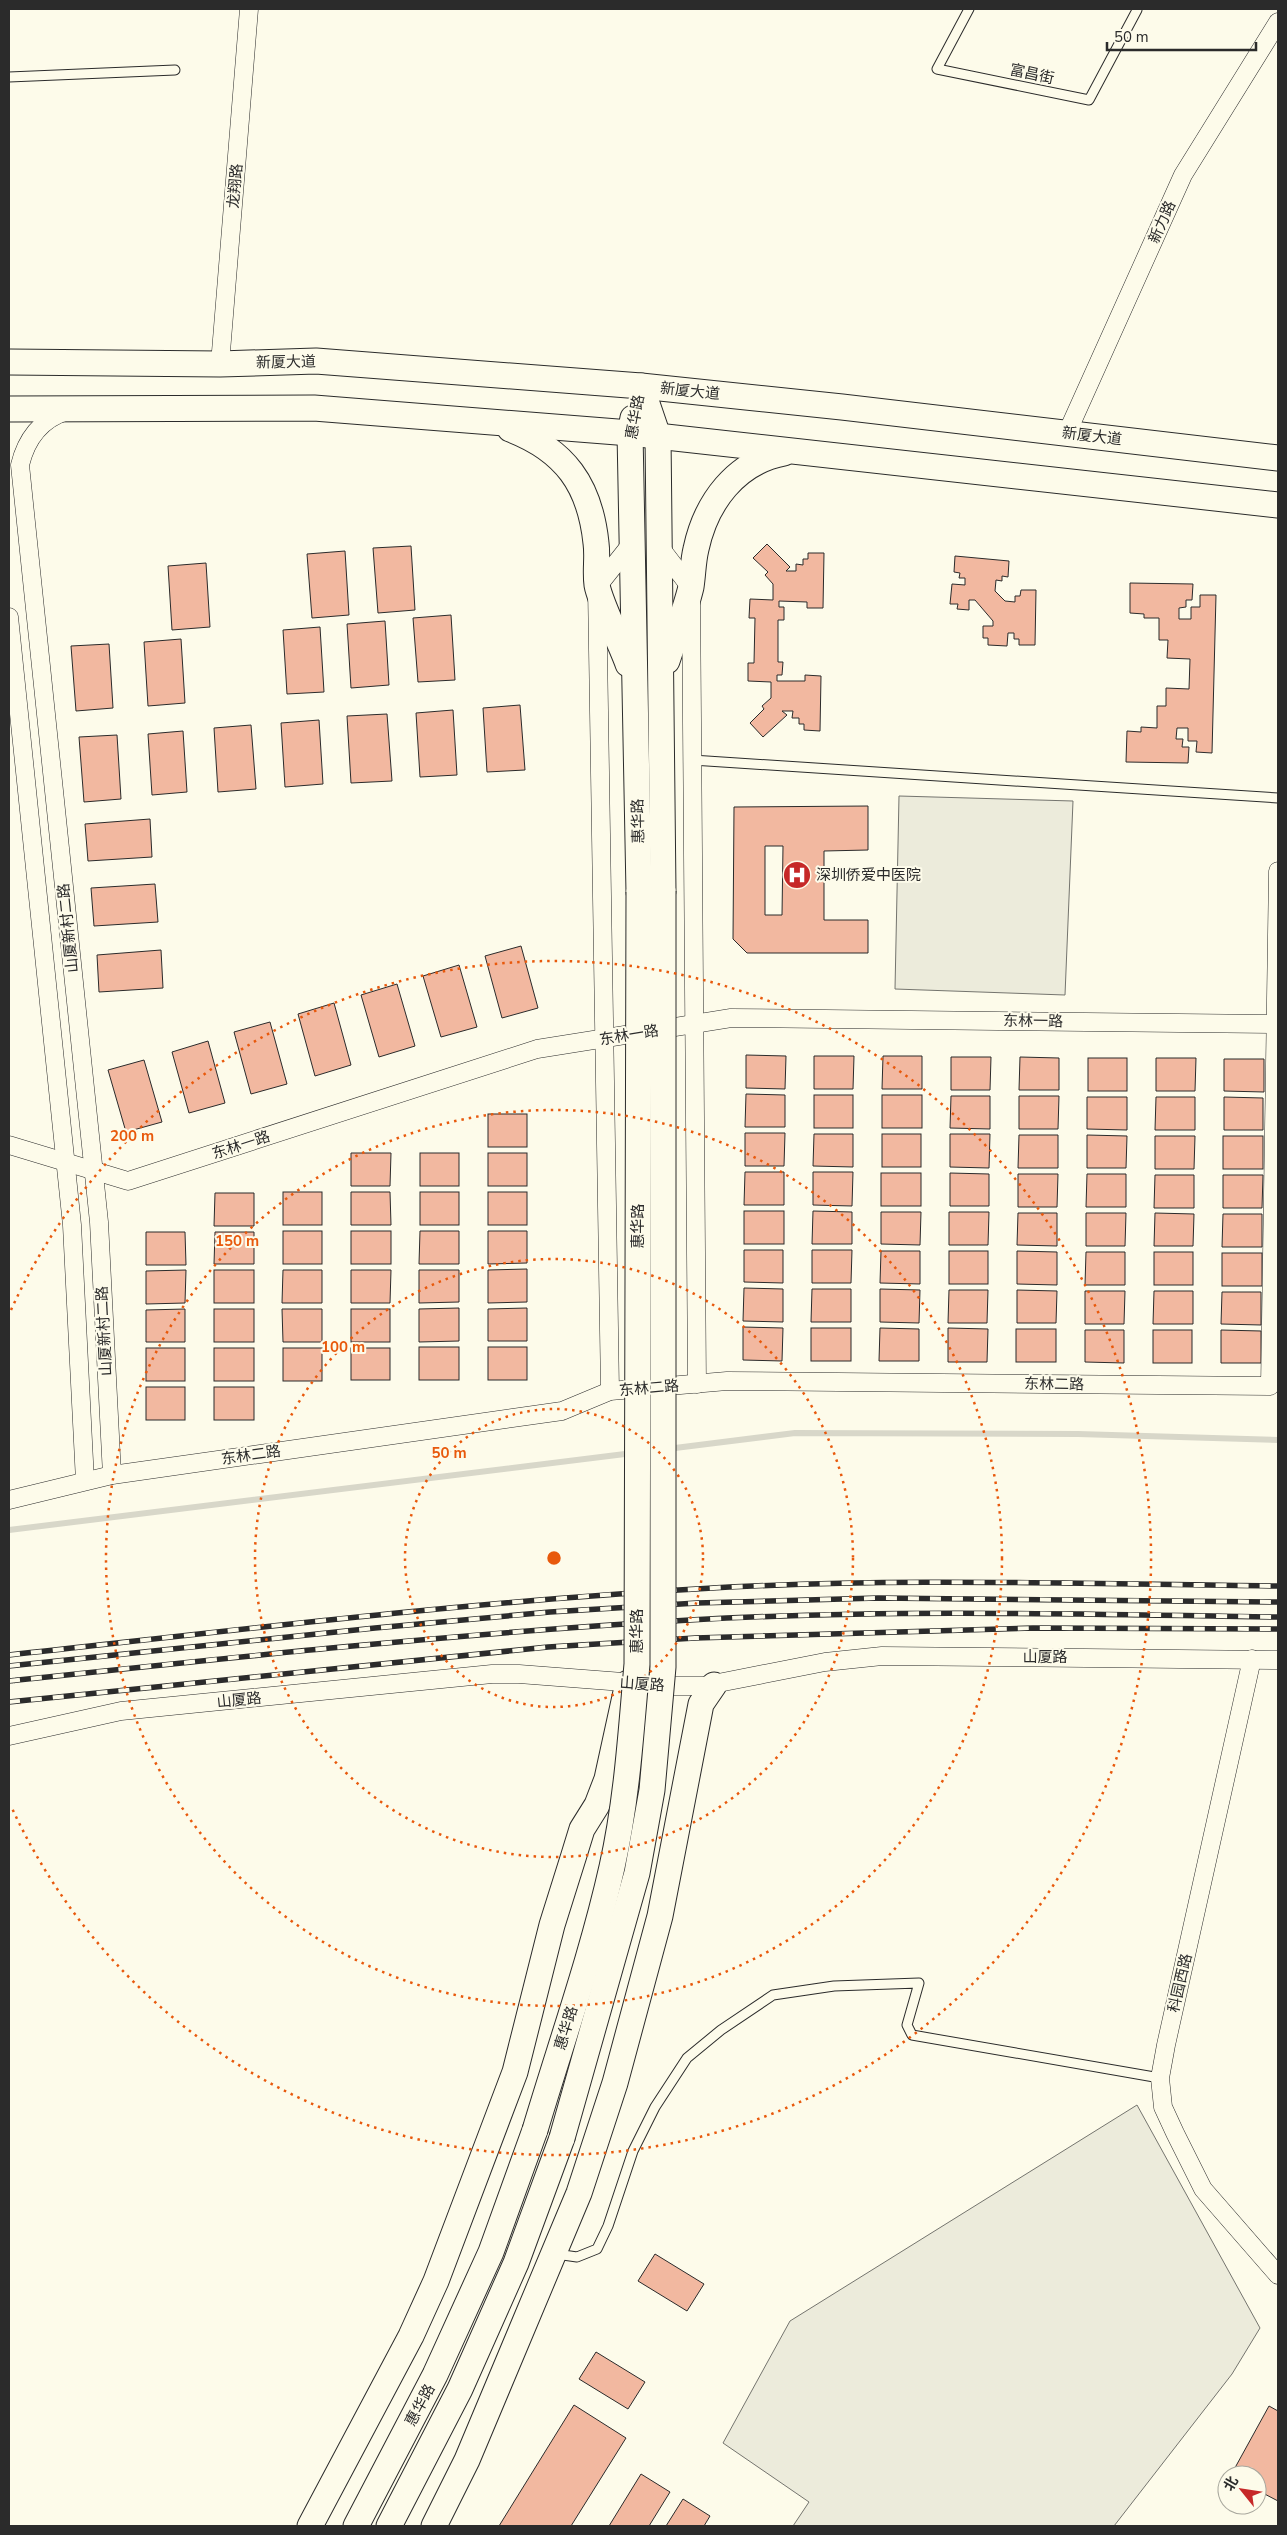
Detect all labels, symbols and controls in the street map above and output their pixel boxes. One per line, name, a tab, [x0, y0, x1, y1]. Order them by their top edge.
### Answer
scale bar	[1107, 20, 1256, 52]
text: 50 m	[1114, 27, 1149, 47]
street label: 富昌街	[1008, 60, 1056, 88]
street label: 龙翔路	[223, 163, 247, 209]
street label: 新力路	[1144, 197, 1180, 247]
street label: 新厦大道	[256, 351, 316, 373]
street label: 新厦大道	[659, 378, 721, 404]
street label: 惠华路	[621, 393, 649, 441]
street label: 新厦大道	[1061, 422, 1123, 450]
street label: 惠华路	[628, 798, 648, 844]
hospital icon: 深圳侨爱中医院	[782, 860, 812, 890]
place label: 深圳侨爱中医院	[816, 865, 921, 885]
street label: 山厦新村二路	[53, 882, 83, 974]
street label: 东林一路	[1003, 1010, 1063, 1032]
street label: 东林一路	[598, 1020, 660, 1050]
text: 200 m	[110, 1126, 154, 1146]
street label: 东林一路	[209, 1126, 273, 1164]
street label: 惠华路	[628, 1203, 648, 1249]
text: 150 m	[215, 1231, 259, 1251]
street label: 山厦新村二路	[92, 1286, 116, 1376]
text: 100 m	[321, 1337, 365, 1357]
street label: 东林二路	[1024, 1373, 1084, 1395]
street label: 东林二路	[618, 1375, 680, 1401]
street label: 东林二路	[220, 1441, 282, 1469]
text: 50 m	[431, 1443, 467, 1463]
centre of rings	[545, 1549, 563, 1567]
street label: 惠华路	[627, 1608, 647, 1654]
street label: 山厦路	[1022, 1647, 1068, 1667]
street label: 山厦路	[619, 1672, 665, 1696]
street label: 山厦路	[216, 1688, 262, 1712]
street label: 科园西路	[1164, 1952, 1196, 2014]
street label: 惠华路	[550, 2004, 582, 2052]
street label: 惠华路	[401, 2380, 439, 2430]
north arrow	[1217, 2465, 1267, 2515]
text: 北	[1219, 2473, 1243, 2495]

